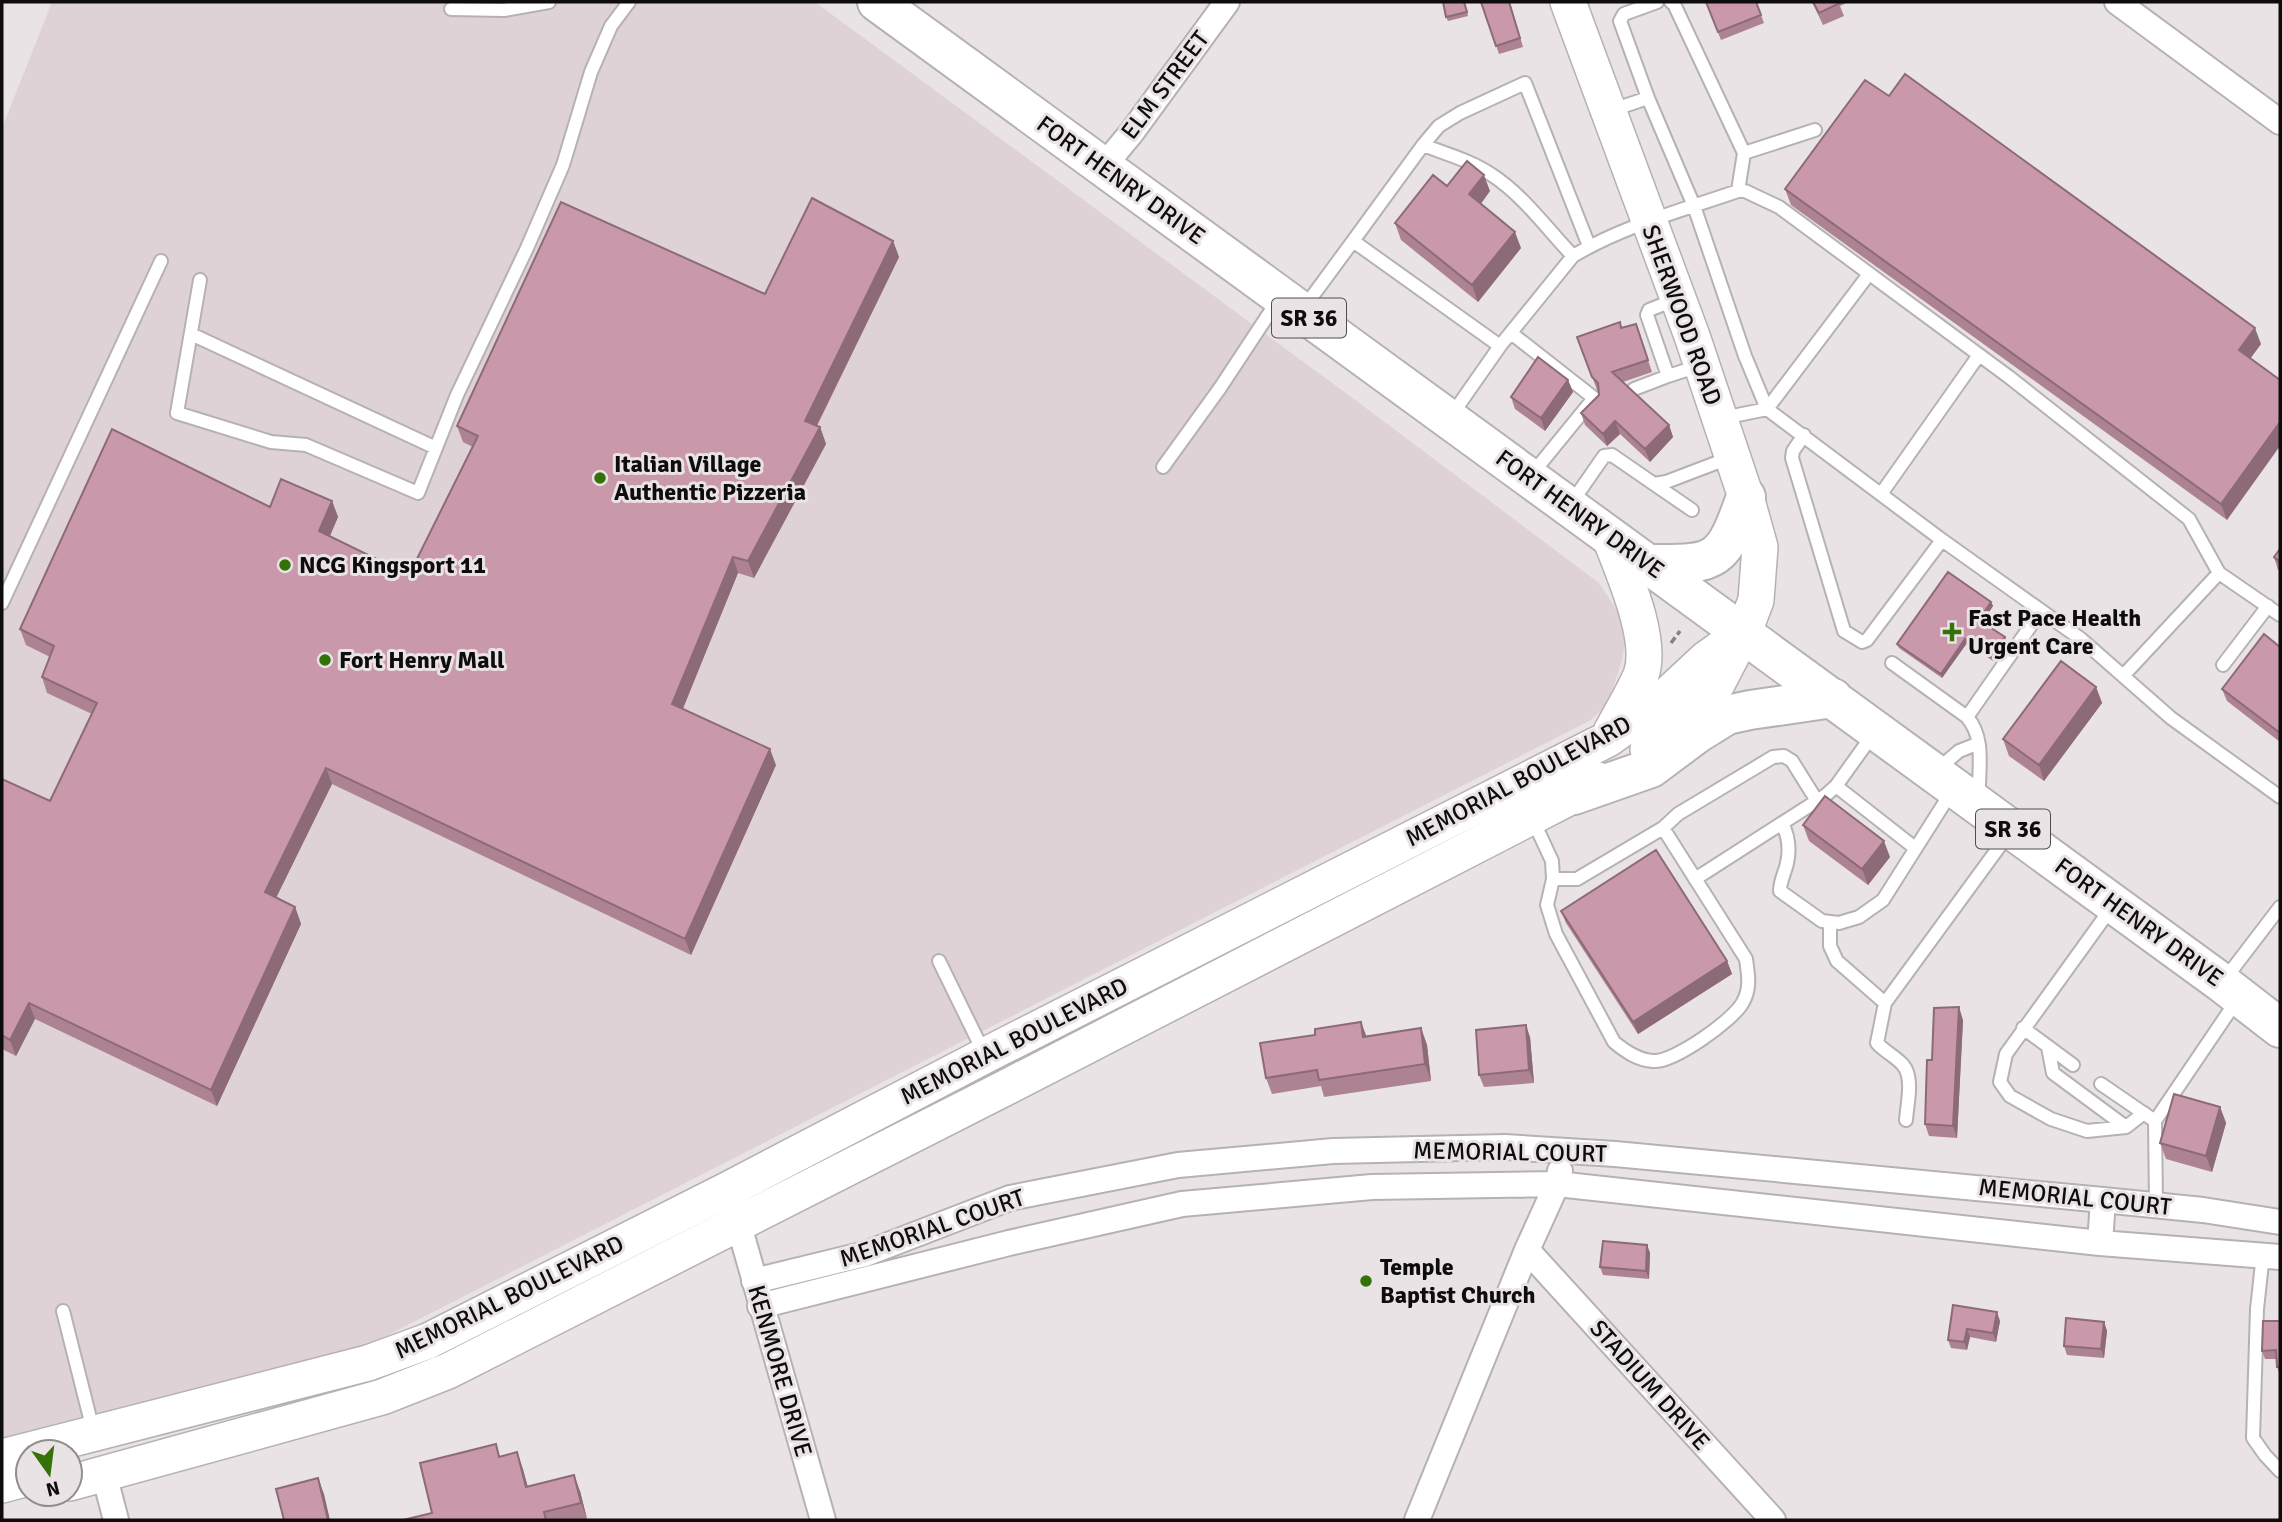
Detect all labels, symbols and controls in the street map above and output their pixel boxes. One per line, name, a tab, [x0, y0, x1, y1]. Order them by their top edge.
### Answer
street label: ELM STREET	[1114, 25, 1216, 145]
street label: FORT HENRY DRIVE	[1031, 109, 1211, 251]
street label: SHERWOOD ROAD	[1635, 221, 1729, 409]
road number: SR 36	[1272, 298, 1346, 338]
street label: FORT HENRY DRIVE	[1490, 443, 1670, 585]
place label: Italian Village Authentic Pizzeria	[614, 449, 806, 507]
marker: Italian Village Authentic Pizzeria	[592, 470, 608, 486]
place label: NCG Kingsport 11	[299, 550, 486, 580]
marker: NCG Kingsport 11	[277, 557, 293, 573]
place label: Fast Pace Health Urgent Care	[1968, 603, 2141, 661]
marker: Fast Pace Health Urgent Care	[1942, 622, 1962, 642]
place label: Fort Henry Mall	[339, 645, 505, 675]
marker: Fort Henry Mall	[317, 652, 333, 668]
street label: MEMORIAL BOULEVARD	[1400, 709, 1636, 853]
road number: SR 36	[1976, 810, 2050, 848]
street label: FORT HENRY DRIVE	[2049, 851, 2229, 993]
street label: MEMORIAL BOULEVARD	[895, 971, 1133, 1111]
street label: MEMORIAL COURT	[1413, 1135, 1607, 1169]
street label: MEMORIAL COURT	[1977, 1172, 2173, 1222]
street label: MEMORIAL COURT	[835, 1182, 1029, 1274]
street label: MEMORIAL BOULEVARD	[390, 1228, 628, 1366]
place label: Temple Baptist Church	[1380, 1252, 1535, 1310]
marker: Temple Baptist Church	[1358, 1273, 1374, 1289]
street label: KENMORE DRIVE	[741, 1282, 819, 1460]
street label: STADIUM DRIVE	[1584, 1314, 1716, 1456]
north arrow	[14, 1438, 84, 1508]
text: N	[44, 1475, 62, 1502]

